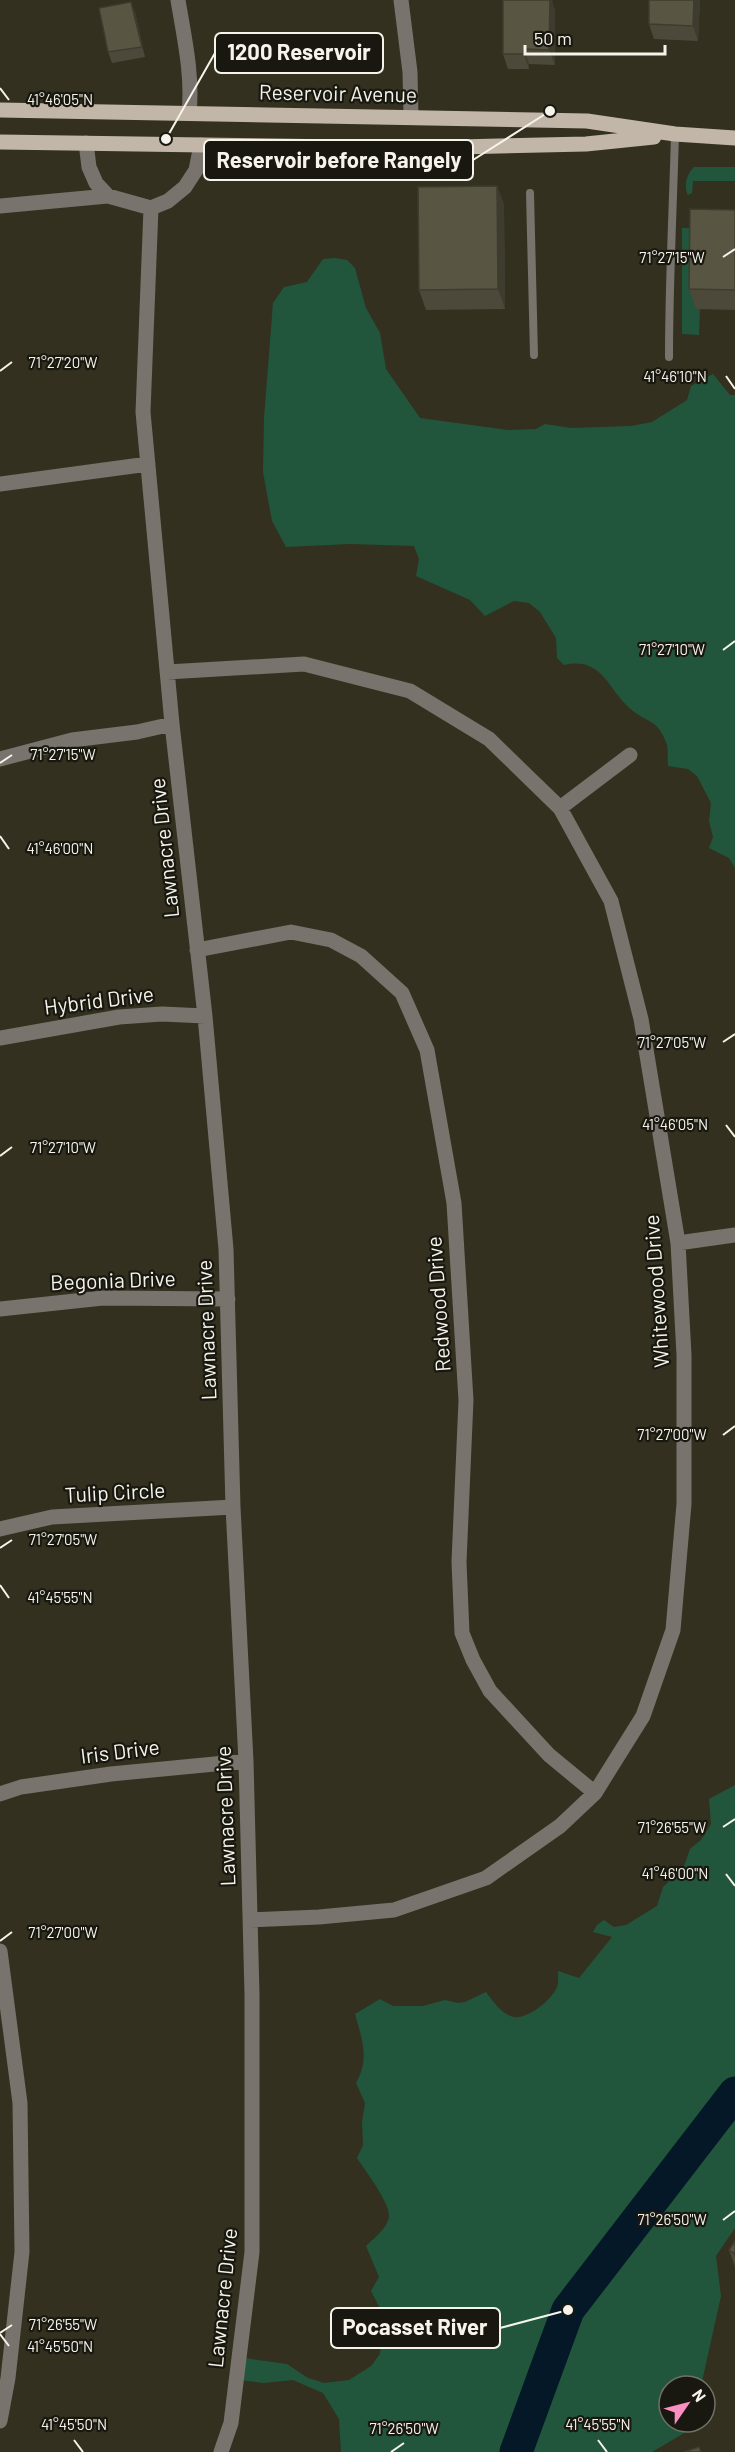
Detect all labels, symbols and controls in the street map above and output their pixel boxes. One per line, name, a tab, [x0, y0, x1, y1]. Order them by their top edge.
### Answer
scale bar	[525, 18, 664, 56]
text: 50 m	[534, 27, 572, 49]
callout: 1200 Reservoir	[215, 33, 383, 73]
text: 1200 Reservoir	[227, 38, 371, 64]
street label: Reservoir Avenue	[259, 79, 417, 106]
text: 41°46'05"N	[27, 90, 93, 108]
callout: Reservoir before Rangely	[204, 140, 473, 180]
text: Reservoir before Rangely	[217, 146, 461, 172]
text: 71°27'15"W	[639, 248, 705, 266]
text: 71°27'20"W	[29, 353, 97, 371]
text: 41°46'10"N	[643, 367, 707, 385]
text: 71°27'10"W	[639, 640, 705, 658]
text: 71°27'15"W	[30, 745, 96, 763]
street label: Lawnacre Drive	[144, 777, 183, 919]
text: 41°46'00"N	[27, 839, 93, 857]
street label: Hybrid Drive	[43, 980, 155, 1019]
text: 71°27'05"W	[638, 1033, 706, 1051]
text: 41°46'05"N	[642, 1115, 708, 1133]
text: 71°27'10"W	[30, 1138, 96, 1156]
street label: Whitewood Drive	[638, 1214, 673, 1369]
street label: Redwood Drive	[420, 1236, 455, 1373]
street label: Lawnacre Drive	[191, 1259, 220, 1401]
street label: Begonia Drive	[50, 1265, 176, 1294]
text: 71°27'00"W	[637, 1425, 707, 1443]
street label: Tulip Circle	[64, 1476, 166, 1507]
text: 71°27'05"W	[29, 1530, 97, 1548]
text: 41°45'55"N	[27, 1588, 93, 1606]
street label: Iris Drive	[79, 1733, 161, 1768]
street label: Lawnacre Drive	[210, 1745, 239, 1887]
text: 71°26'55"W	[638, 1818, 706, 1836]
text: 41°46'00"N	[642, 1864, 708, 1882]
text: 71°27'00"W	[28, 1923, 98, 1941]
text: 71°26'50"W	[637, 2210, 707, 2228]
street label: Lawnacre Drive	[202, 2227, 241, 2369]
callout: Pocasset River	[331, 2308, 500, 2348]
text: Pocasset River	[343, 2313, 488, 2339]
text: 71°26'55"W	[29, 2315, 97, 2333]
text: 41°45'50"N	[27, 2337, 93, 2355]
north arrow	[657, 2374, 717, 2434]
text: N	[689, 2385, 711, 2405]
text: 41°45'50"N	[41, 2415, 107, 2433]
text: 41°45'55"N	[565, 2415, 631, 2433]
text: 71°26'50"W	[369, 2419, 439, 2437]

